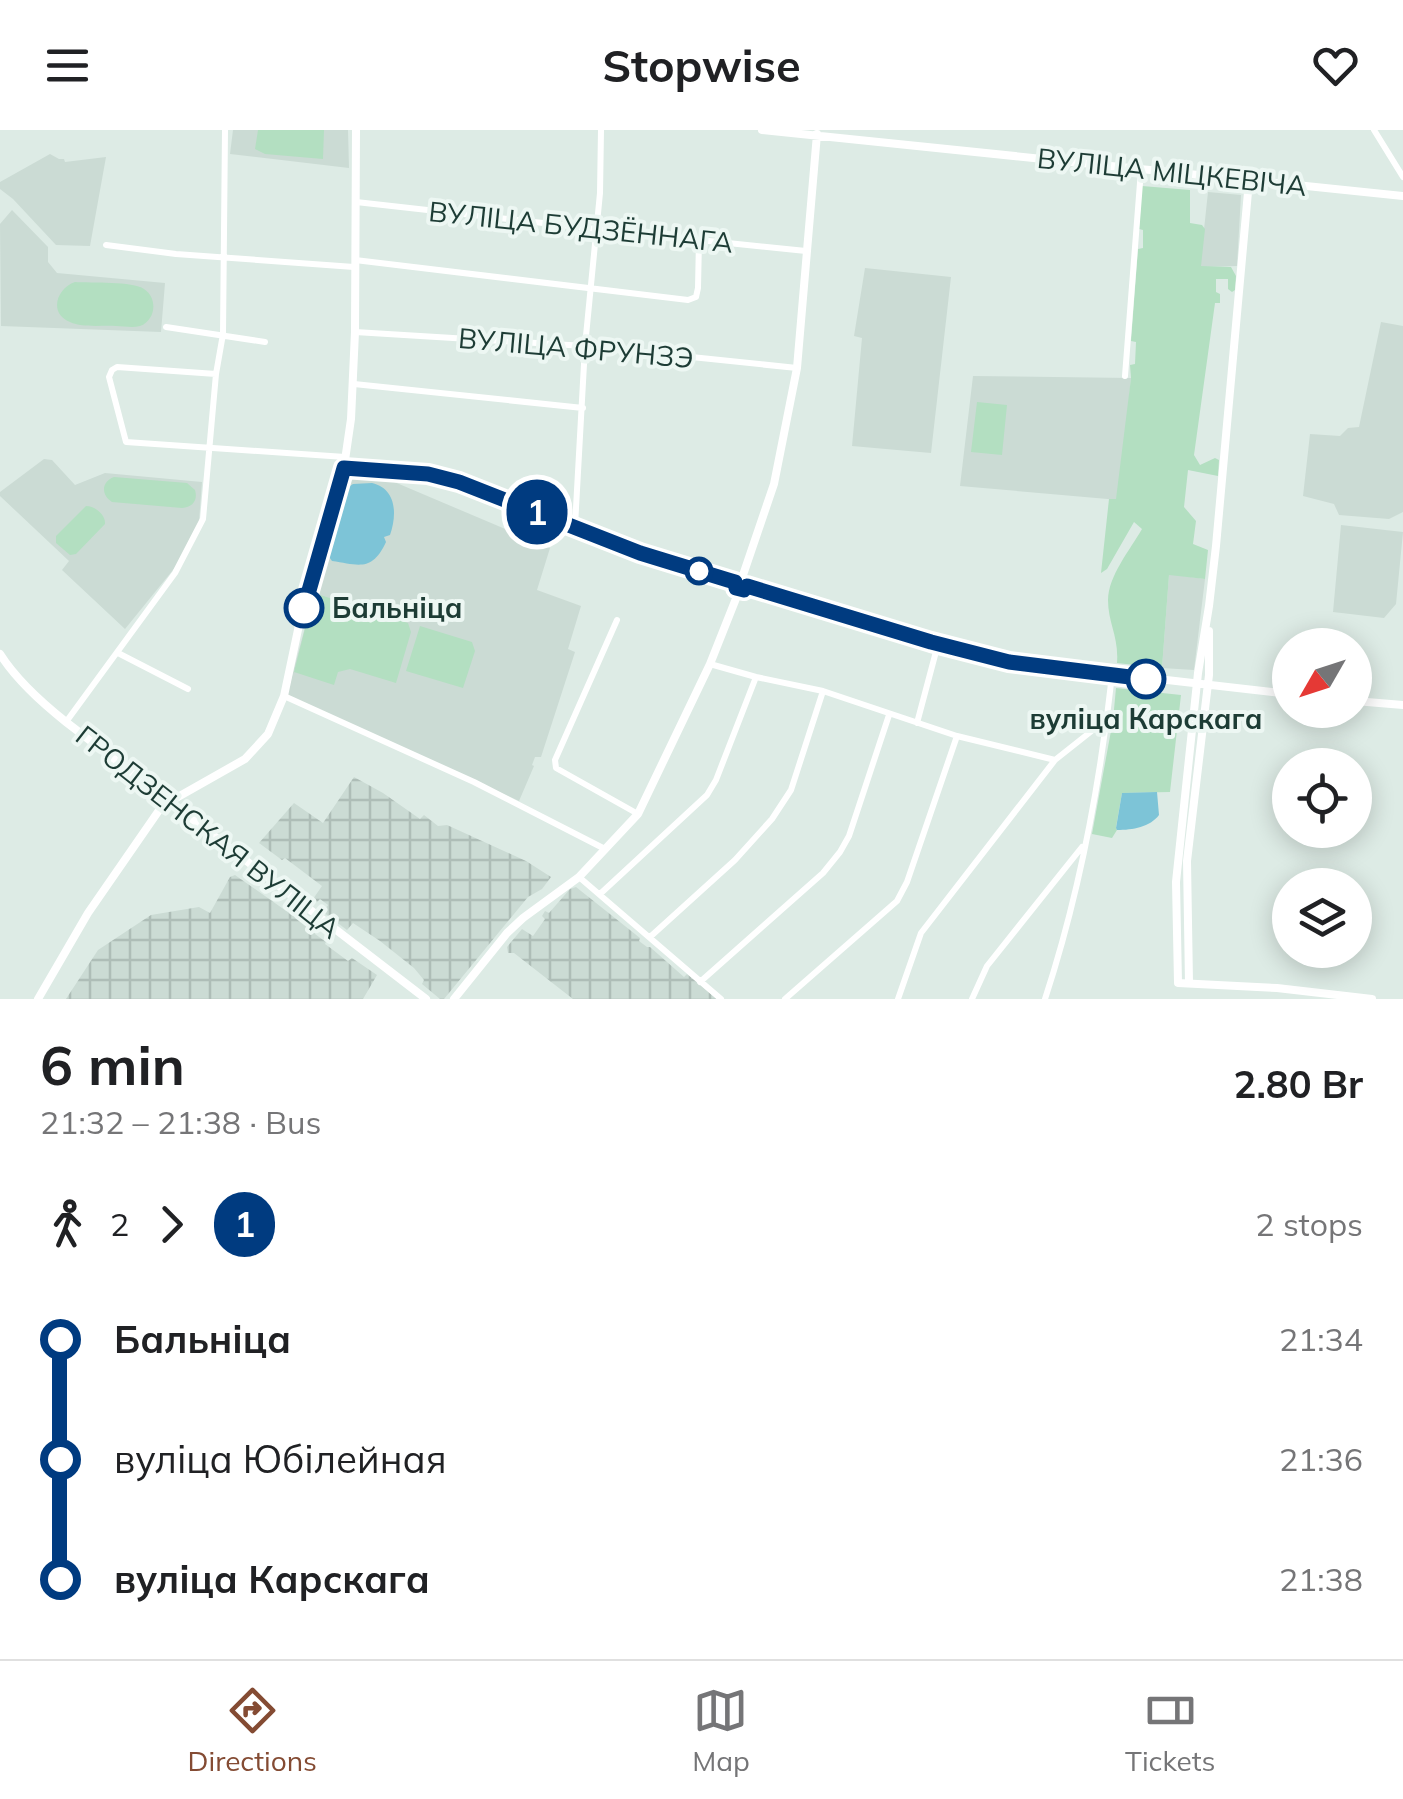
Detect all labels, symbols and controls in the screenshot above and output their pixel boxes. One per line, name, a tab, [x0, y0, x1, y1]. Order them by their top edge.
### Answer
text: Stopwise	[602, 37, 801, 93]
icon: menu	[40, 38, 95, 93]
icon: heart	[1308, 38, 1363, 93]
street label: ВУЛІЦА МІЦКЕВІЧА	[1036, 140, 1309, 203]
street label: ВУЛІЦА БУДЗЁННАГА	[427, 193, 735, 260]
street label: ВУЛІЦА ФРУНЗЭ	[457, 320, 695, 375]
line badge: 1	[504, 480, 570, 544]
text: 1	[526, 490, 548, 534]
unlabelled marker	[686, 558, 712, 584]
marker: Бальніца	[285, 589, 323, 627]
place label: Бальніца	[332, 590, 462, 625]
north arrow	[1272, 628, 1372, 728]
map controls	[1272, 628, 1372, 968]
marker: вуліца Карскага	[1127, 660, 1165, 698]
place label: вуліца Карскага	[1030, 701, 1262, 736]
street label: ГРОДЗЕНСКАЯ ВУЛІЦА	[69, 717, 348, 946]
button: locate	[1272, 748, 1372, 848]
button: layers	[1272, 868, 1372, 968]
text: 6 min	[40, 1030, 185, 1099]
text: 2.80 Br	[1234, 1060, 1363, 1108]
text: 21:32 – 21:38 · Bus	[40, 1102, 321, 1142]
icon: walk	[40, 1197, 95, 1252]
icon: forward	[144, 1197, 199, 1252]
text: 1	[234, 1202, 255, 1246]
text: 2	[110, 1204, 129, 1244]
text: 2 stops	[1255, 1204, 1363, 1244]
text: Бальніца	[114, 1315, 291, 1363]
text: 21:34	[1279, 1319, 1363, 1359]
text: вуліца Юбілейная	[114, 1435, 447, 1483]
text: 21:36	[1279, 1439, 1363, 1479]
text: вуліца Карскага	[114, 1555, 430, 1603]
text: 21:38	[1279, 1559, 1363, 1599]
tab: Directions	[188, 1683, 317, 1778]
tab: Map	[692, 1683, 750, 1778]
tab: Tickets	[1125, 1683, 1215, 1778]

